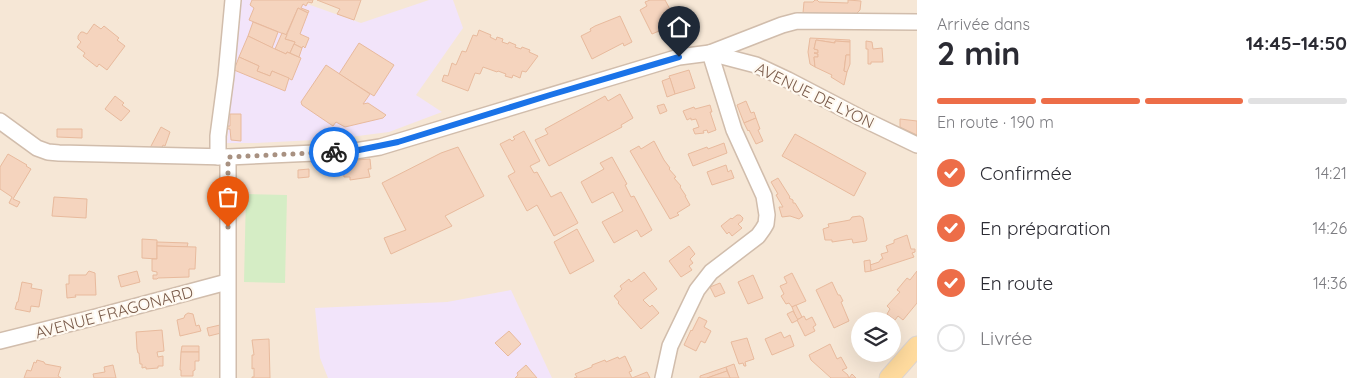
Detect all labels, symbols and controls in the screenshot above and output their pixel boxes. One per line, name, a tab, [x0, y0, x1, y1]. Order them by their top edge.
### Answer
pin	[658, 6, 700, 57]
icon: home	[665, 13, 693, 41]
text: Arrivée dans	[937, 14, 1030, 34]
text: 14:45–14:50	[1246, 31, 1347, 55]
text: 2 min	[937, 33, 1020, 73]
street label: AVENUE DE LYON	[752, 58, 878, 132]
text: En route · 190 m	[937, 112, 1054, 132]
courier	[309, 127, 359, 177]
icon: bike	[320, 138, 348, 166]
icon: check	[937, 159, 965, 187]
text: Confirmée	[980, 161, 1072, 185]
text: 14:21	[1315, 163, 1347, 183]
pin	[207, 176, 249, 227]
icon: bag	[214, 183, 242, 211]
icon: check	[937, 214, 965, 242]
text: En préparation	[980, 216, 1111, 240]
text: 14:26	[1312, 218, 1347, 238]
icon: check	[937, 269, 965, 297]
text: En route	[980, 271, 1053, 295]
text: 14:36	[1313, 273, 1347, 293]
street label: AVENUE FRAGONARD	[33, 281, 195, 343]
map controls	[851, 312, 901, 362]
button: layers	[851, 312, 901, 362]
text: Livrée	[980, 326, 1033, 350]

